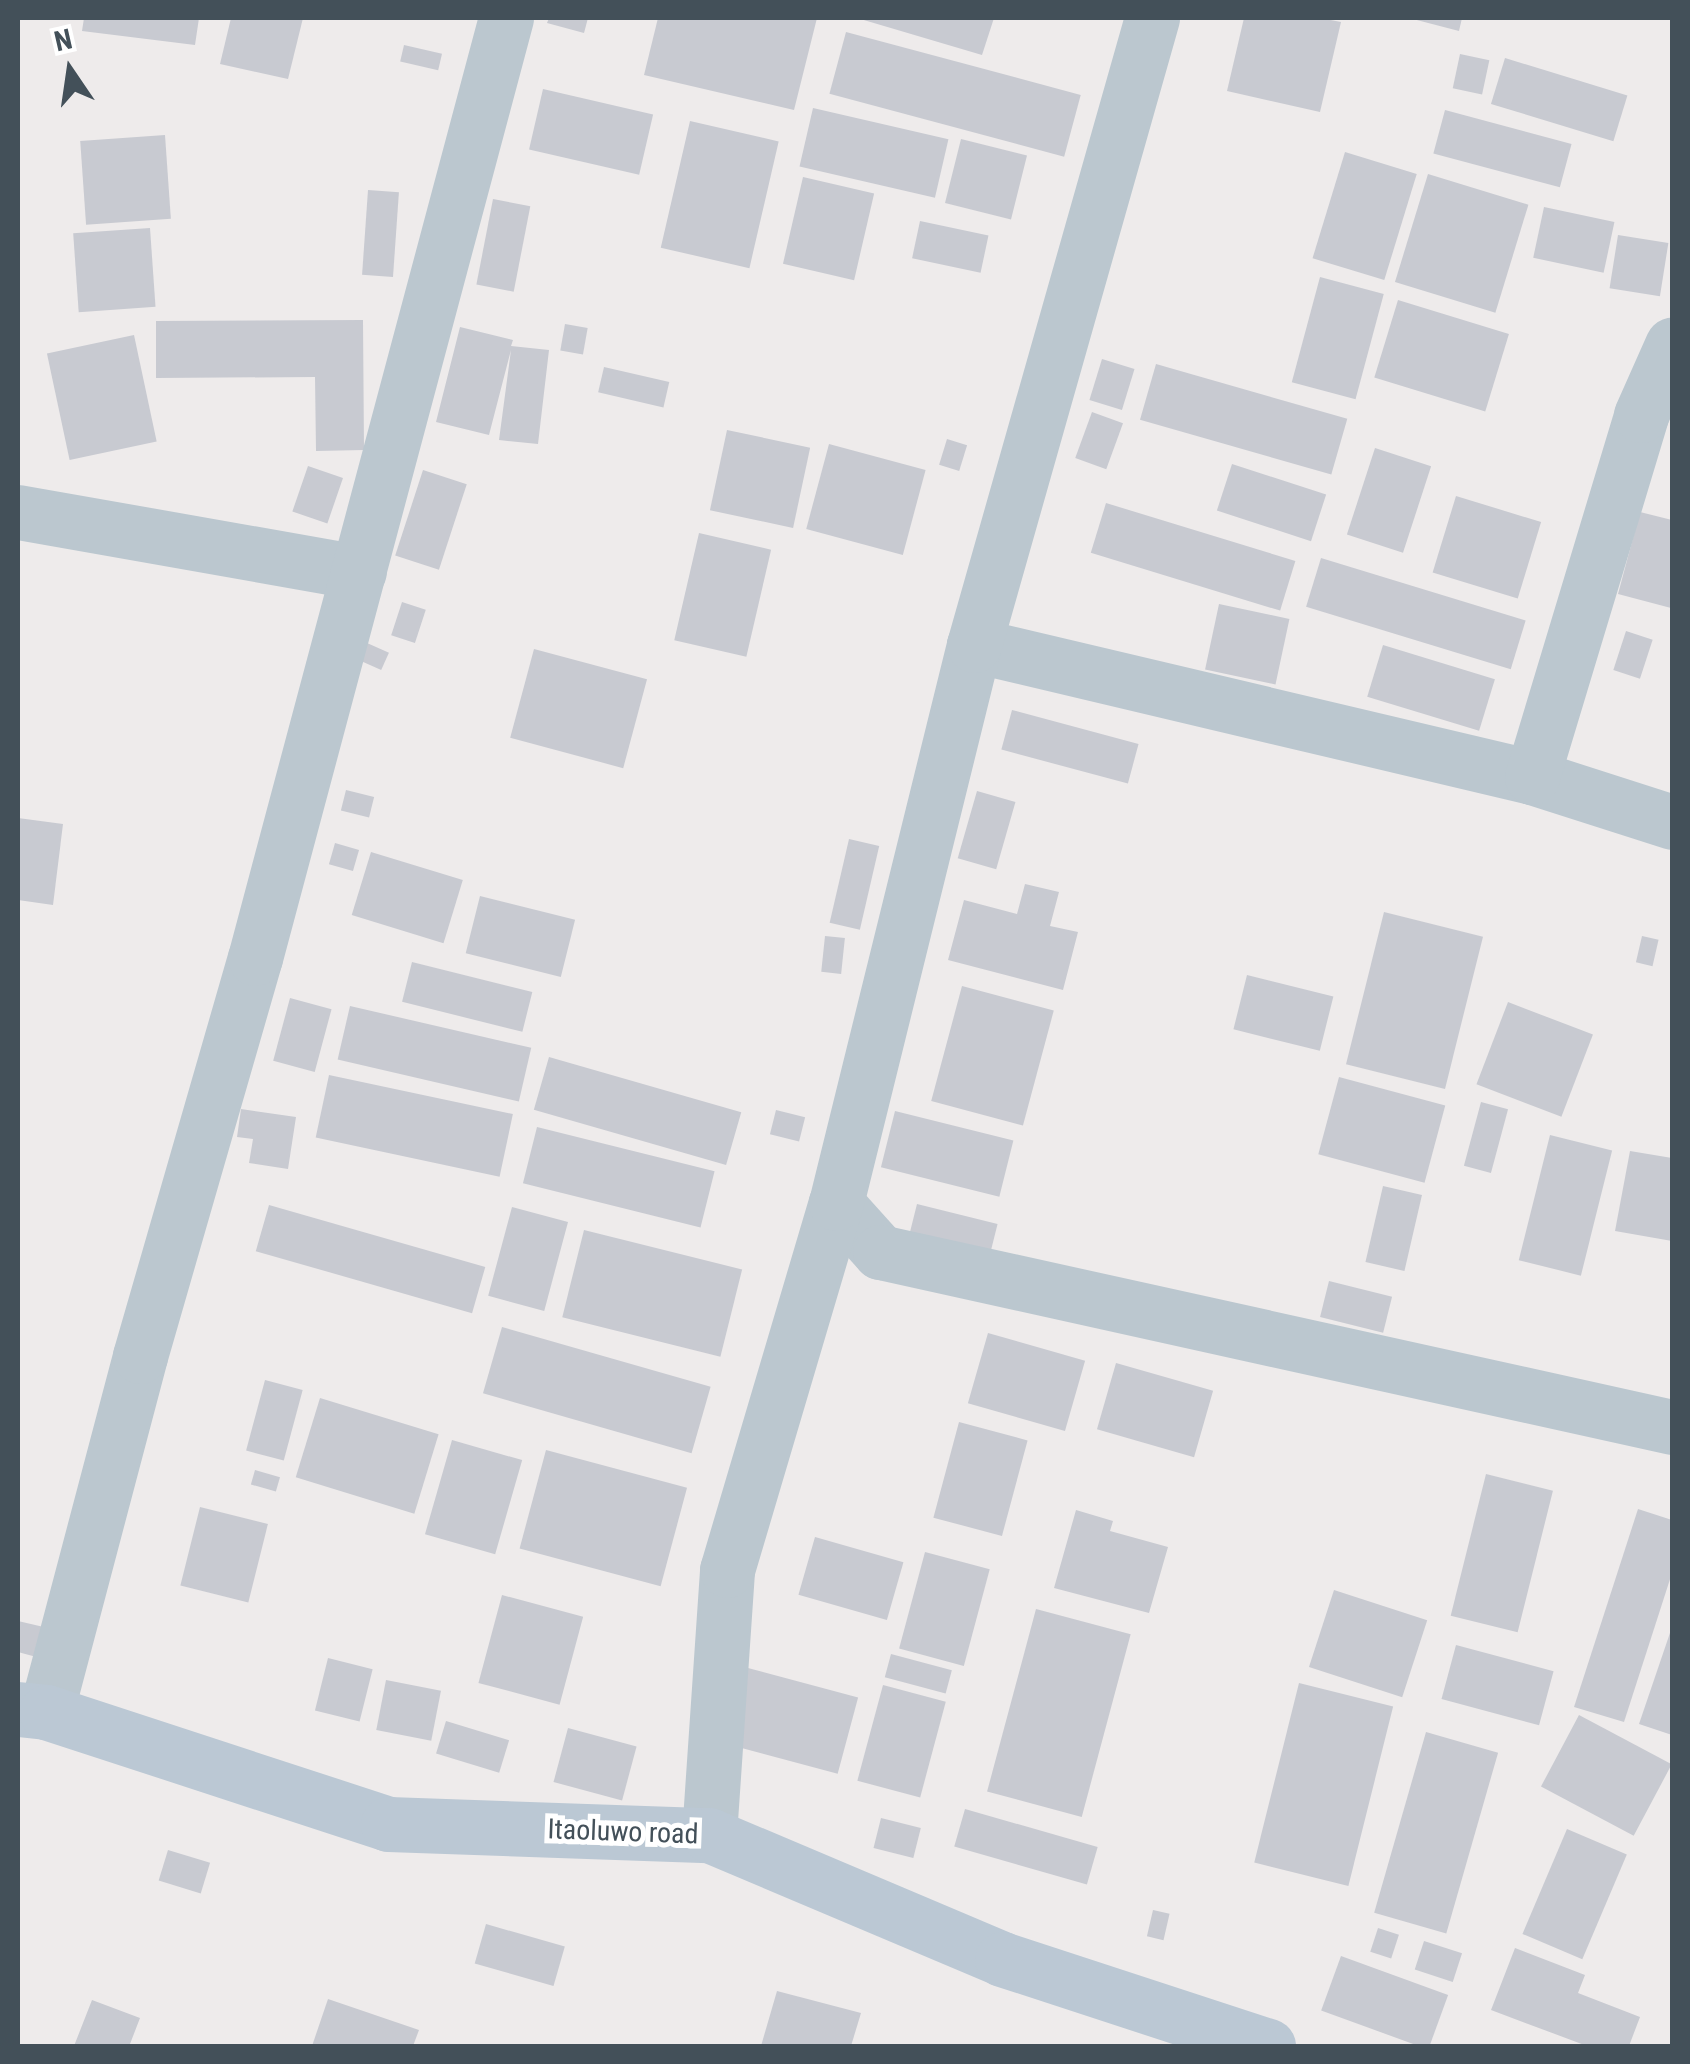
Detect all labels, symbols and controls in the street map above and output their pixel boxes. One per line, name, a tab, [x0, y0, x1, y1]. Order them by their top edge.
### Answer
north arrow	[20, 20, 120, 120]
text: N	[51, 22, 75, 58]
street label: Itaoluwo road	[547, 1813, 699, 1851]

